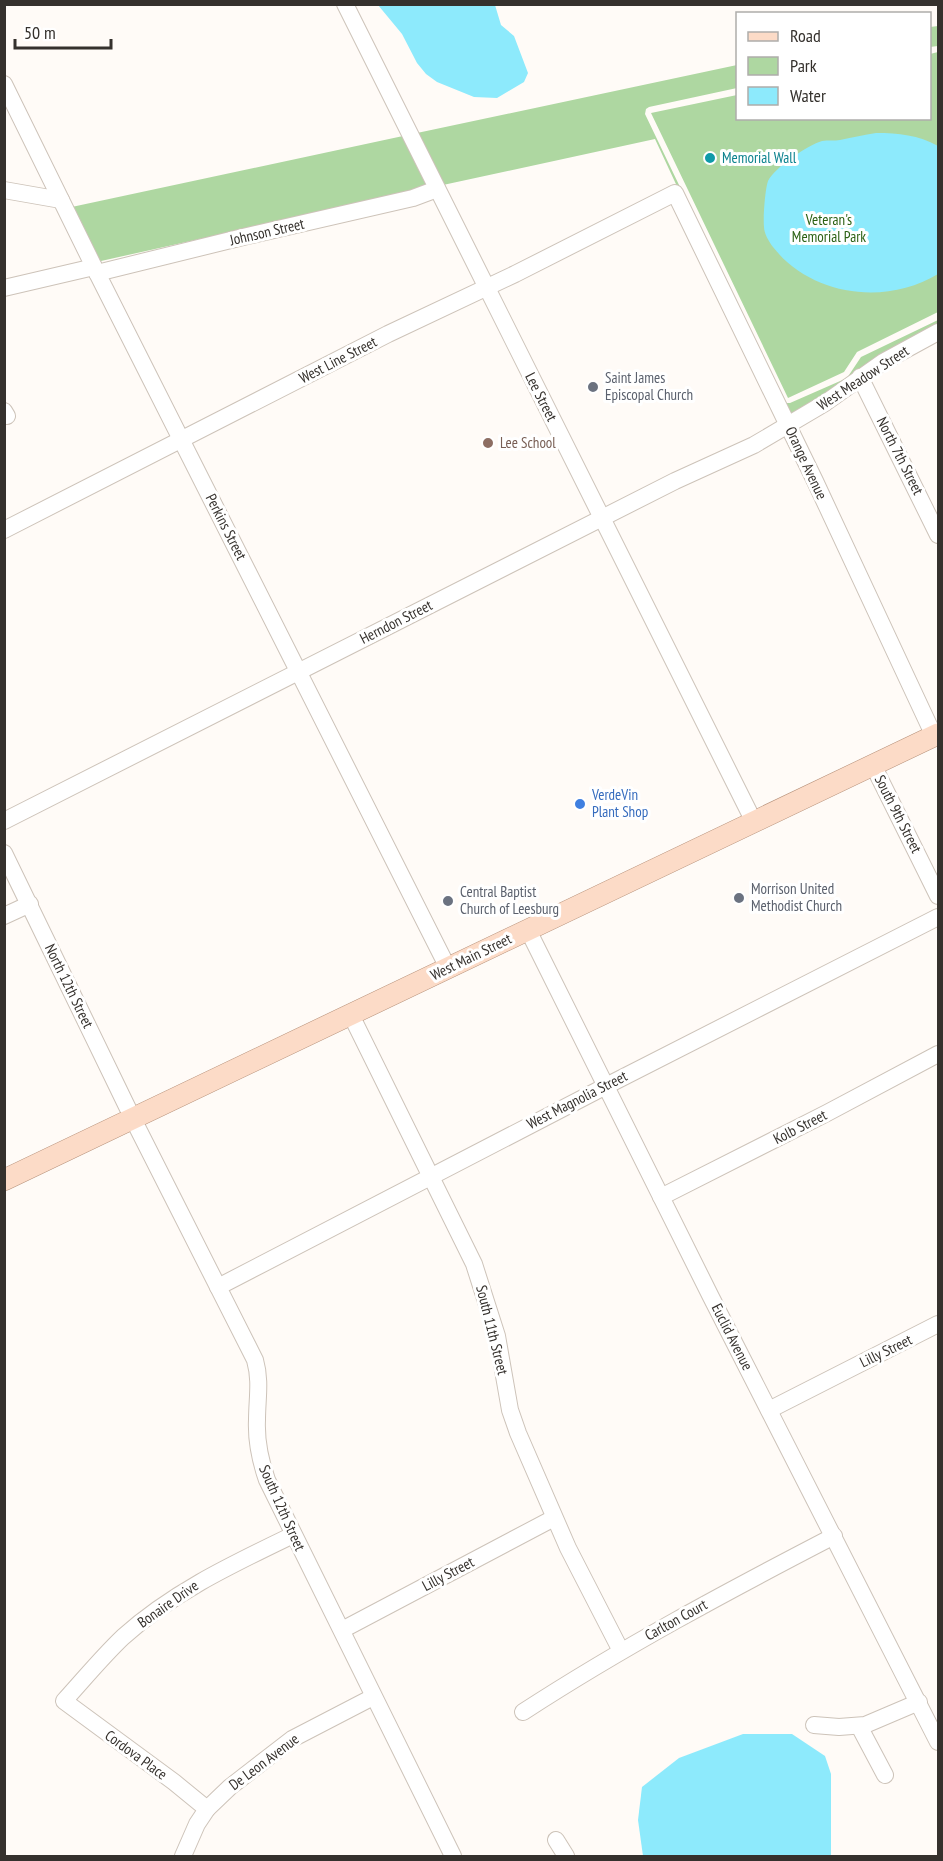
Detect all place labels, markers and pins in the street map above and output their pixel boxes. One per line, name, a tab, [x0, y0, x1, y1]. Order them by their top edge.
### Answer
place label: Memorial Wall	[722, 148, 797, 167]
marker: Memorial Wall	[703, 151, 717, 165]
place label: Saint James Episcopal Church	[605, 368, 693, 404]
marker: Saint James Episcopal Church	[586, 380, 600, 394]
place label: Lee School	[500, 433, 556, 452]
marker: Lee School	[481, 436, 495, 450]
place label: VerdeVin Plant Shop	[591, 785, 648, 821]
marker: VerdeVin Plant Shop	[573, 797, 587, 811]
place label: Morrison United Methodist Church	[751, 879, 842, 915]
place label: Central Baptist Church of Leesburg	[460, 882, 559, 918]
marker: Morrison United Methodist Church	[732, 891, 746, 905]
marker: Central Baptist Church of Leesburg	[441, 894, 455, 908]

